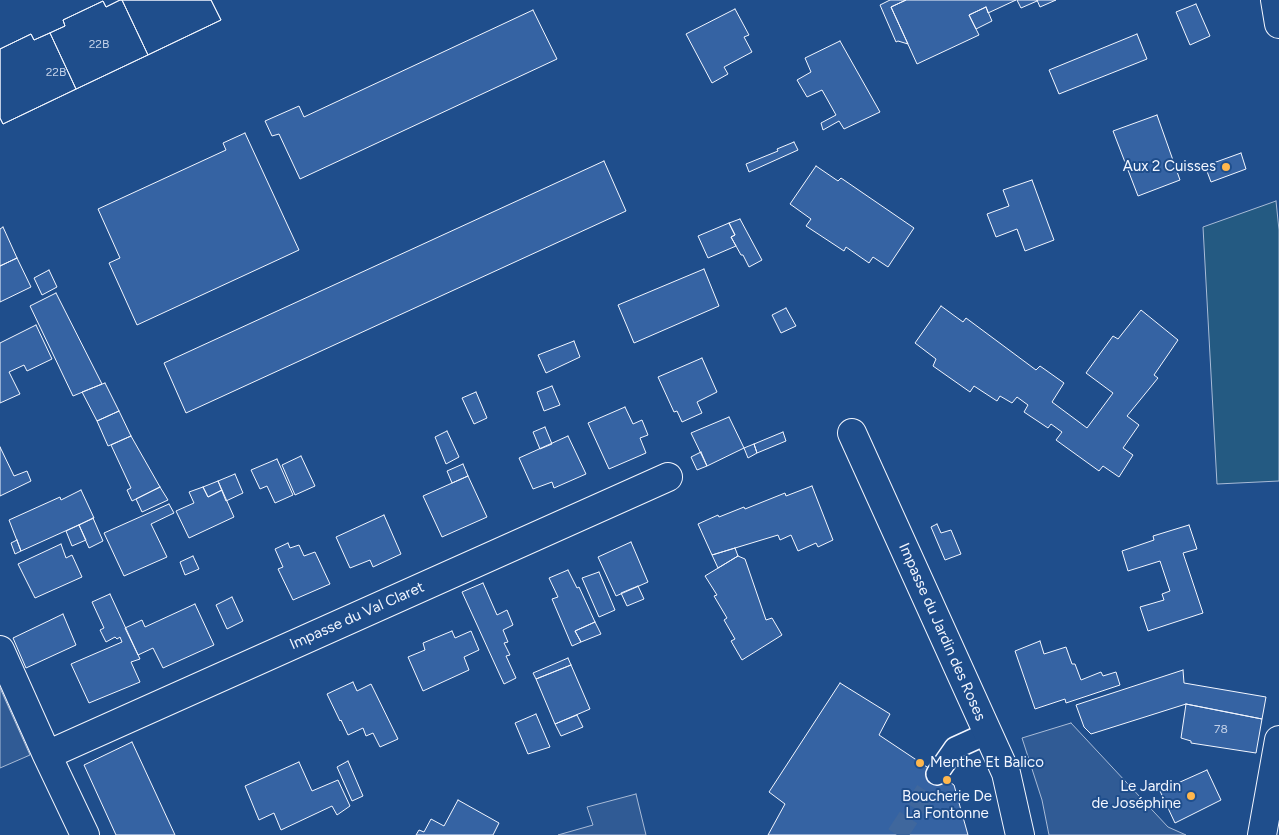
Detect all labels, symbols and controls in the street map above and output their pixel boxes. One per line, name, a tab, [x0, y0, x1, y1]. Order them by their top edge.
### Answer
house number: 22B	[89, 37, 109, 51]
house number: 22B	[46, 65, 66, 79]
place label: Aux 2 Cuisses	[1123, 158, 1216, 176]
marker: Aux 2 Cuisses	[1220, 161, 1232, 173]
street label: Impasse du Jardin des Roses	[895, 540, 989, 724]
street label: Impasse du Val Claret	[287, 578, 427, 654]
house number: 78	[1214, 722, 1228, 736]
place label: Menthe Et Balico	[930, 754, 1044, 772]
marker: Menthe Et Balico	[914, 757, 926, 769]
marker: Boucherie De La Fontonne	[941, 774, 953, 786]
place label: Le Jardin de Joséphine	[1091, 778, 1181, 813]
place label: Boucherie De La Fontonne	[902, 788, 992, 823]
marker: Le Jardin de Joséphine	[1185, 790, 1197, 802]

